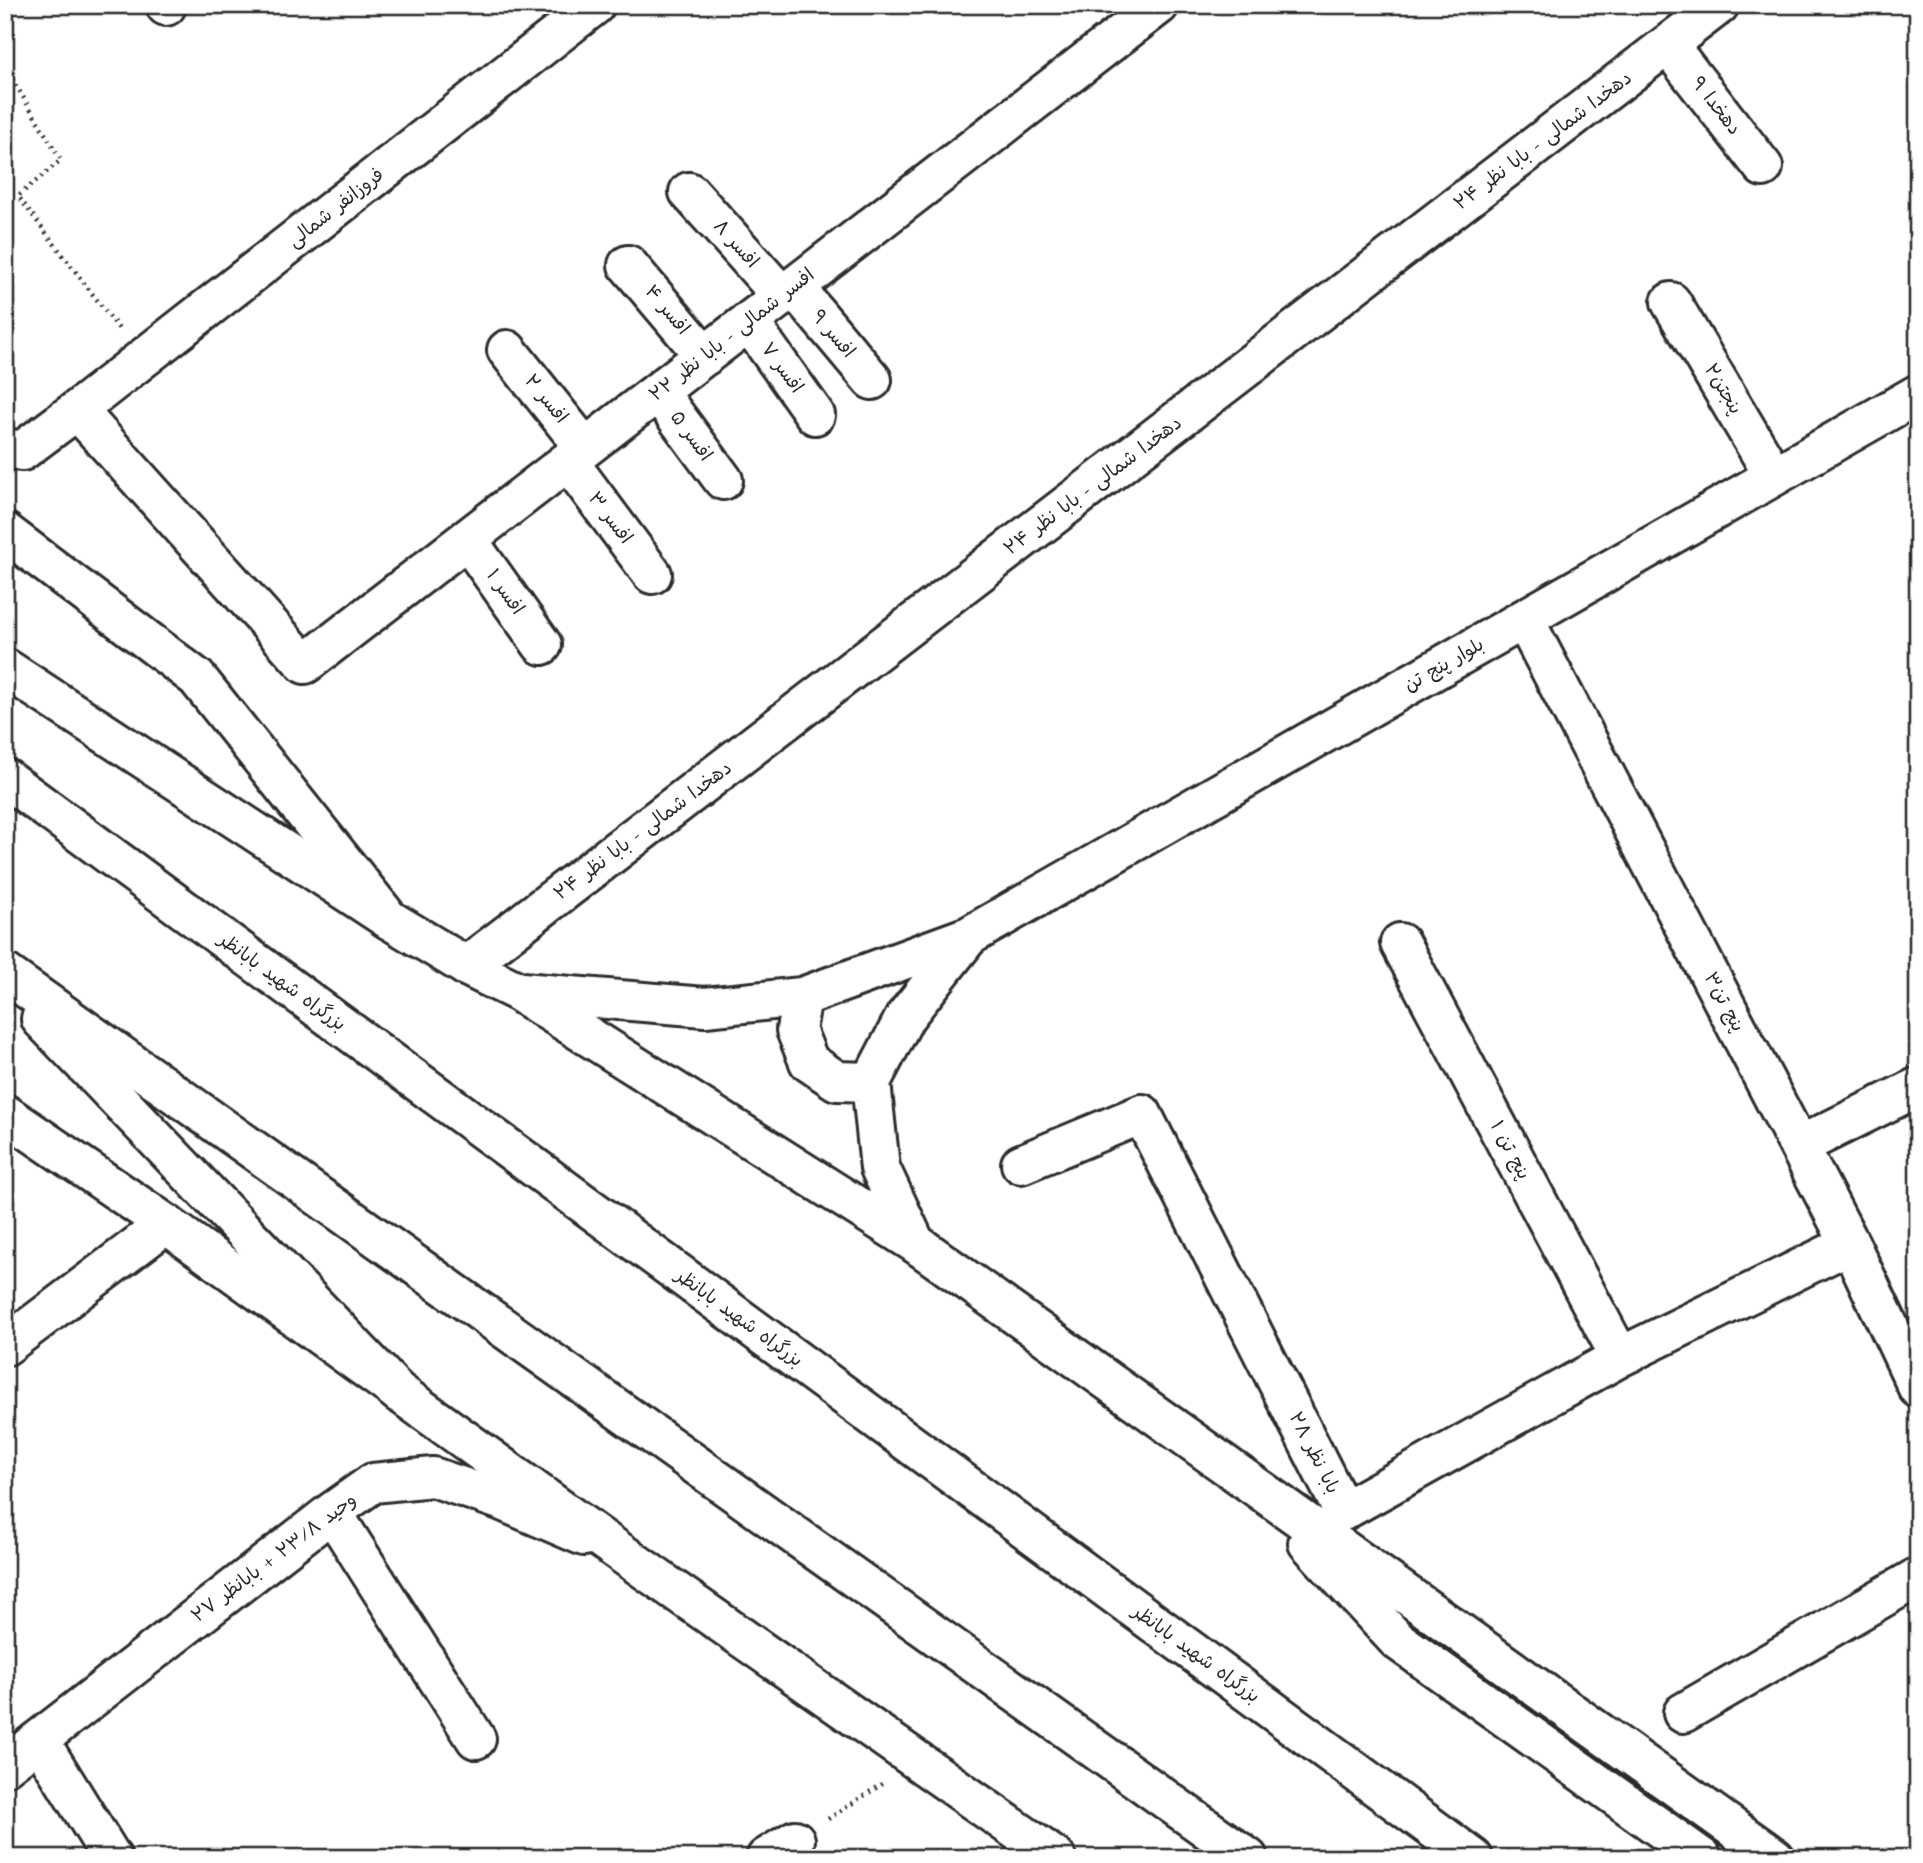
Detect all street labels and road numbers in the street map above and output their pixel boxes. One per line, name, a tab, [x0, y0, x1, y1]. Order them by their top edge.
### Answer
street label: دهخدا شمالی - بابا نظر ۲۴	[1448, 65, 1638, 217]
street label: دهخدا ۹	[1685, 71, 1747, 141]
street label: فروزانفر شمالی	[282, 162, 390, 254]
street label: افسر ۸	[707, 214, 765, 274]
street label: افسر شمالی - بابا نظر ۲۲	[644, 262, 820, 408]
street label: افسر ۴	[638, 279, 696, 341]
street label: افسر ۹	[805, 304, 861, 364]
street label: افسر ۷	[754, 337, 810, 399]
street label: پنجتن۲	[1697, 358, 1749, 420]
street label: افسر ۲	[518, 369, 574, 429]
street label: افسر ۵	[663, 405, 719, 467]
street label: دهخدا شمالی - بابا نظر ۲۴	[998, 410, 1188, 562]
street label: افسر ۳	[581, 486, 639, 550]
street label: افسر ۱	[479, 564, 531, 620]
street label: بلوار پنج تن	[1399, 631, 1489, 699]
street label: دهخدا شمالی - بابا نظر ۲۴	[548, 755, 738, 907]
street label: بزرگراه شهید بابانظر	[211, 925, 351, 1038]
street label: پنج تن۳	[1697, 967, 1751, 1037]
street label: پنج تن ۱	[1483, 1116, 1537, 1184]
street label: بزرگراه شهید بابانظر	[668, 1261, 808, 1374]
street label: بابا نظر ۲۸	[1282, 1407, 1346, 1499]
street label: وحید ۲۳/۸ + بابانظر ۲۷	[186, 1487, 362, 1629]
street label: بزرگراه شهید بابانظر	[1125, 1597, 1265, 1710]

